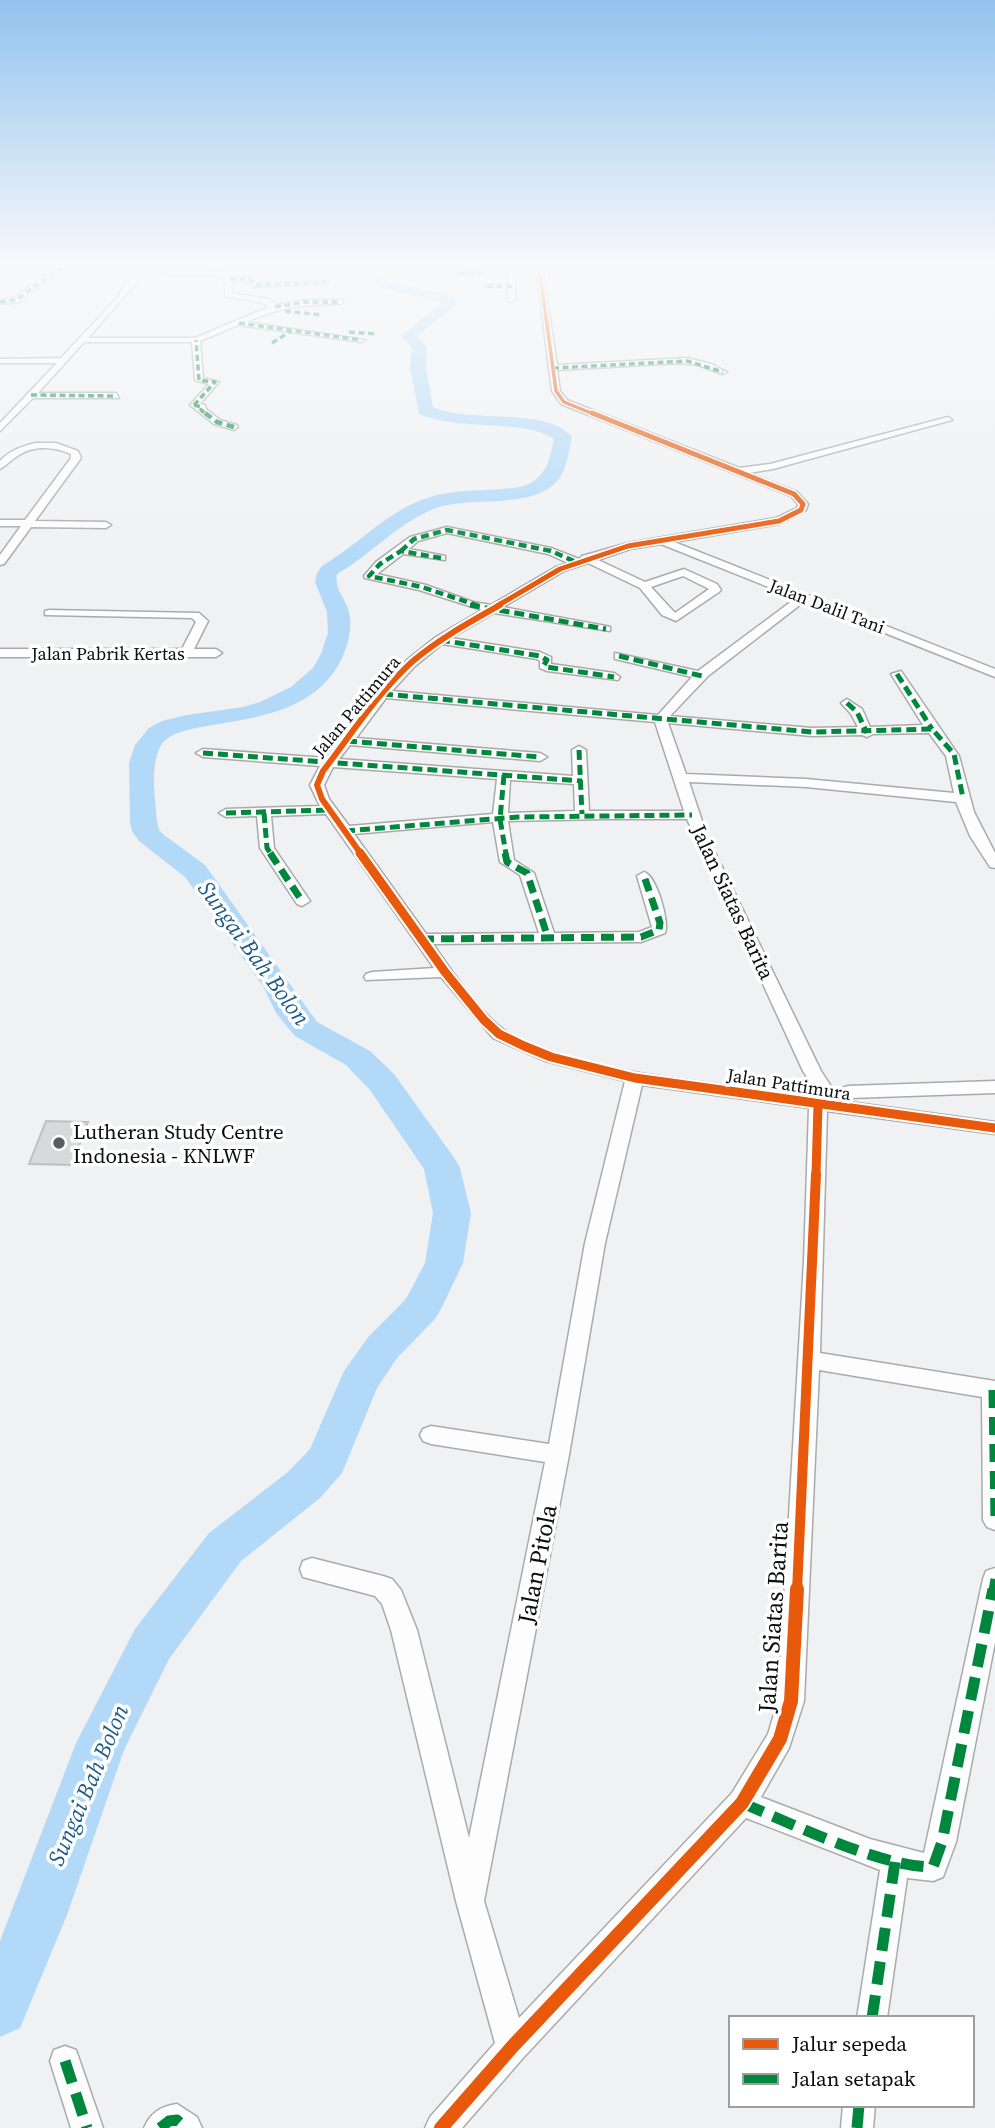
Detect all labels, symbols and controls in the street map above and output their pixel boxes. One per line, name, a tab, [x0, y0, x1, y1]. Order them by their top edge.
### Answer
street label: Jalan Dalil Tani	[765, 572, 888, 640]
street label: Jalan Pabrik Kertas	[30, 641, 185, 666]
street label: Jalan Pattimura	[306, 649, 406, 763]
street label: Jalan Siatas Barita	[684, 819, 782, 984]
water label: Sungai Bah Bolon	[191, 874, 317, 1032]
street label: Jalan Pattimura	[724, 1062, 853, 1106]
place label: Lutheran Study Centre Indonesia - KNLWF	[73, 1117, 284, 1170]
marker: Lutheran Study Centre Indonesia - KNLWF	[51, 1135, 67, 1151]
street label: Jalan Pitola	[509, 1501, 565, 1628]
street label: Jalan Siatas Barita	[750, 1519, 796, 1715]
water label: Sungai Bah Bolon	[40, 1700, 136, 1870]
legend	[729, 2016, 974, 2107]
text: Jalur sepeda	[791, 2029, 907, 2058]
text: Jalan setapak	[791, 2064, 916, 2093]

